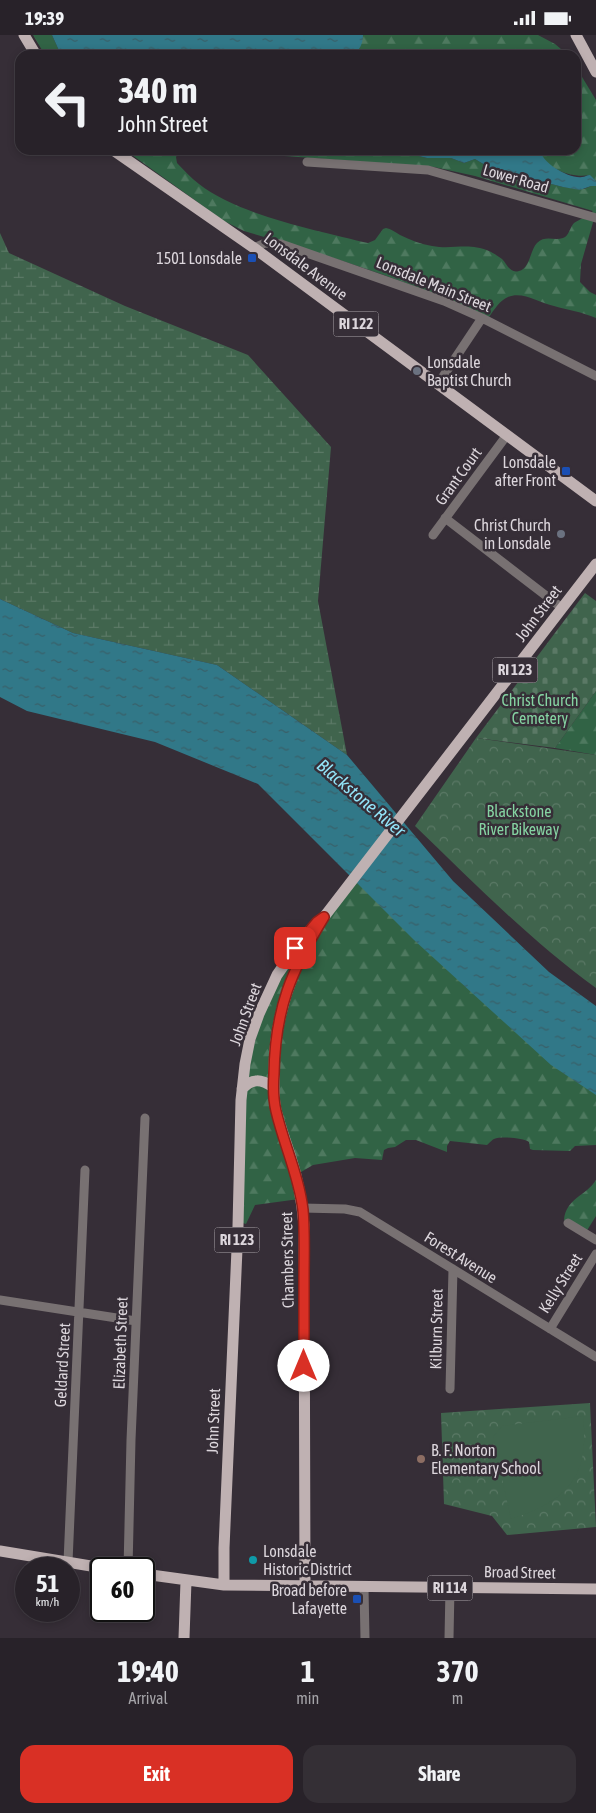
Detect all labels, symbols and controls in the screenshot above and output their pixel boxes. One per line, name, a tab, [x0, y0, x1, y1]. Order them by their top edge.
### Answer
text: 19:39	[25, 7, 64, 29]
icon: left	[35, 70, 100, 135]
text: 340 m	[118, 70, 197, 110]
text: John Street	[118, 111, 208, 137]
street label: Lower Road	[481, 160, 551, 196]
street label: Lonsdale Avenue	[261, 229, 351, 303]
place label: 1501 Lonsdale	[156, 249, 242, 267]
marker: 1501 Lonsdale	[246, 252, 258, 264]
street label: Lonsdale Main Street	[374, 253, 495, 315]
road number: RI 122	[334, 311, 378, 337]
place label: Lonsdale Baptist Church	[427, 353, 511, 390]
marker: Lonsdale Baptist Church	[411, 365, 423, 377]
street label: Grant Court	[431, 443, 485, 508]
place label: Lonsdale after Front	[495, 453, 556, 489]
marker: Lonsdale after Front	[560, 465, 572, 477]
place label: Christ Church in Lonsdale	[474, 516, 551, 552]
marker: Christ Church in Lonsdale	[555, 528, 567, 540]
street label: John Street	[511, 581, 565, 645]
road number: RI 123	[492, 657, 538, 683]
park label: Christ Church Cemetery	[502, 691, 578, 728]
water label: Blackstone River	[313, 755, 410, 841]
park label: Blackstone River Bikeway	[479, 802, 560, 839]
pin	[274, 927, 316, 969]
icon: arrive	[281, 934, 309, 962]
street label: John Street	[225, 980, 265, 1048]
street label: Chambers Street	[277, 1211, 297, 1308]
road number: RI 123	[214, 1227, 260, 1253]
street label: Forest Avenue	[421, 1228, 501, 1286]
street label: Kelly Street	[535, 1249, 586, 1317]
street label: Kilburn Street	[426, 1288, 446, 1370]
street label: Elizabeth Street	[109, 1296, 131, 1390]
street label: Geldard Street	[51, 1322, 73, 1408]
position arrow	[277, 1339, 329, 1391]
street label: John Street	[203, 1388, 223, 1454]
place label: B. F. Norton Elementary School	[431, 1441, 542, 1478]
marker: B. F. Norton Elementary School	[415, 1453, 427, 1465]
place label: Lonsdale Historic District	[263, 1542, 352, 1578]
marker: Lonsdale Historic District	[247, 1554, 259, 1566]
speed limit sign: 60	[90, 1557, 155, 1622]
street label: Broad Street	[484, 1562, 557, 1582]
text: 51	[36, 1569, 59, 1597]
road number: RI 114	[428, 1575, 472, 1601]
place label: Broad before Lafayette	[271, 1581, 347, 1618]
marker: Broad before Lafayette	[351, 1593, 363, 1605]
text: km/h	[36, 1595, 59, 1609]
text: 19:40	[117, 1654, 179, 1688]
text: 1	[301, 1654, 315, 1688]
text: 370	[436, 1654, 479, 1688]
text: Arrival	[129, 1689, 168, 1707]
text: min	[296, 1689, 319, 1707]
text: m	[452, 1689, 463, 1707]
button: Exit	[20, 1745, 293, 1803]
button: Share	[303, 1745, 576, 1803]

